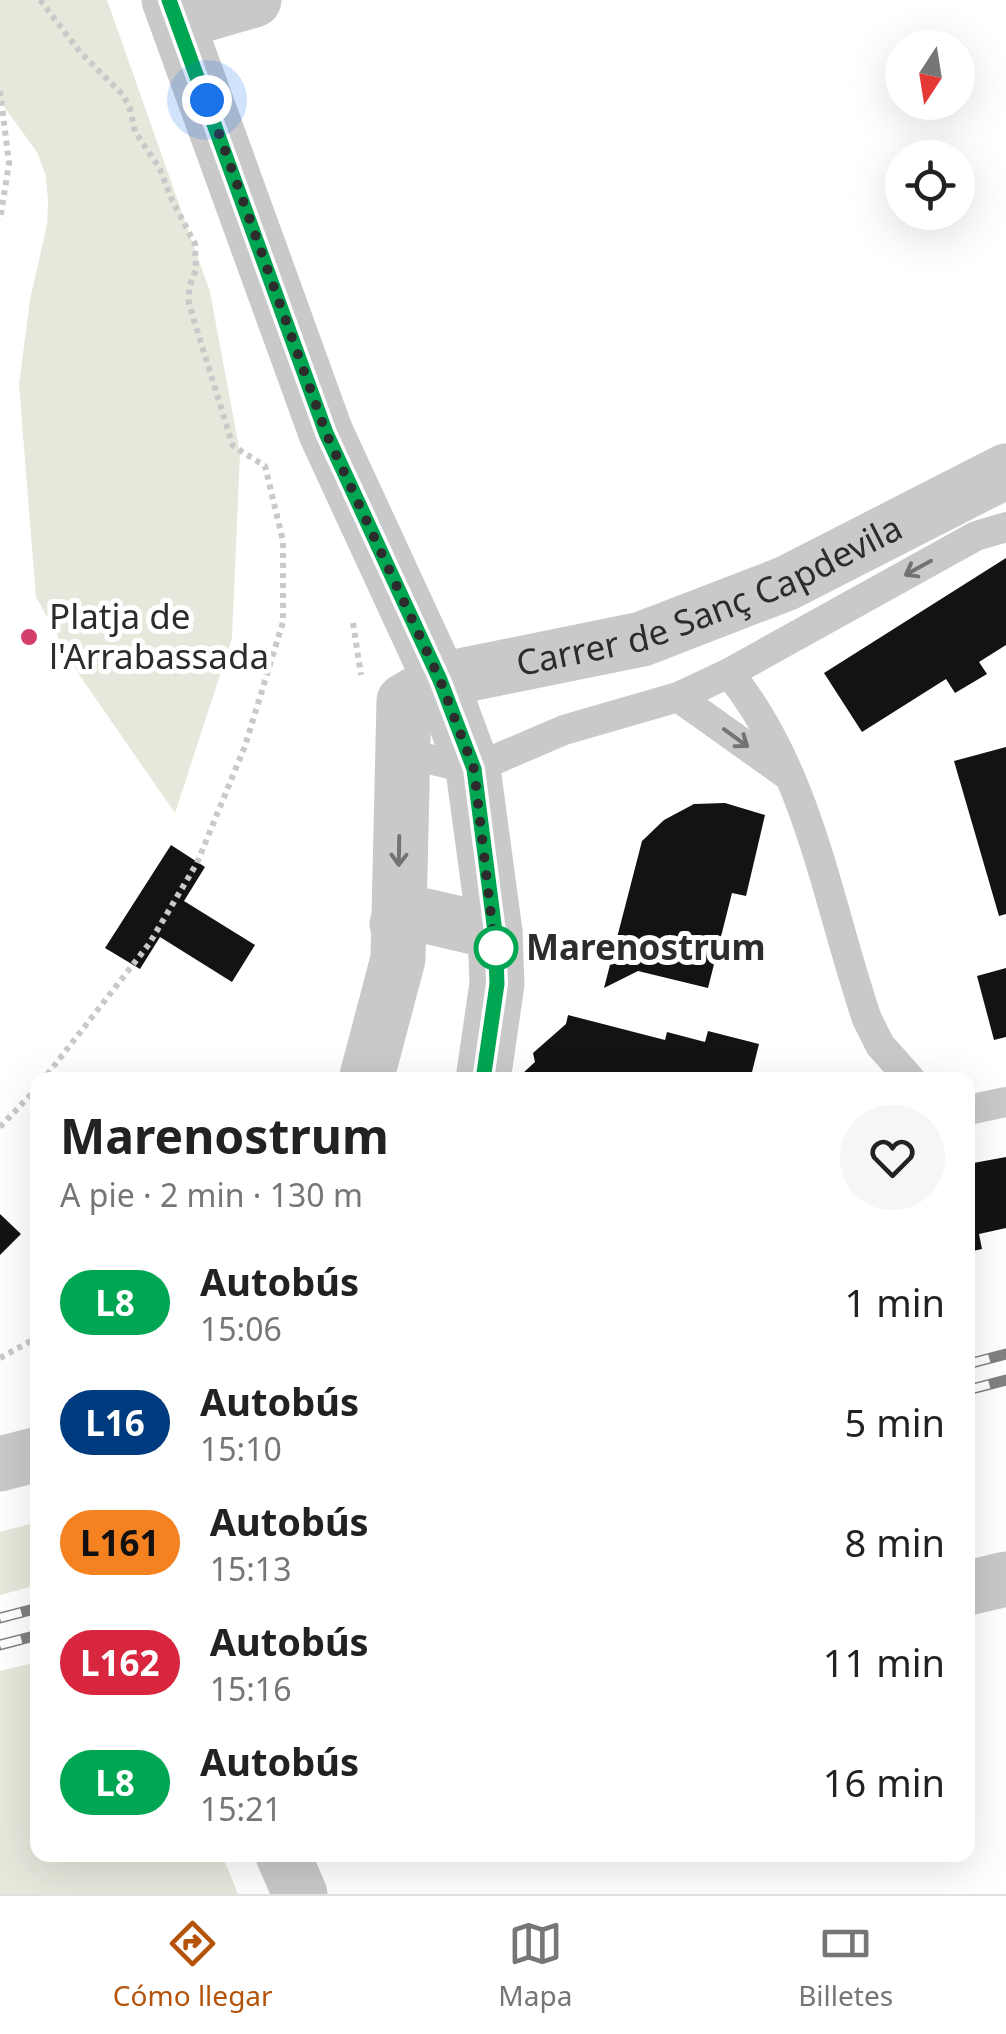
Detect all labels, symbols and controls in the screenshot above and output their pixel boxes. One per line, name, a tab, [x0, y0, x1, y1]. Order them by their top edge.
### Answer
north arrow	[885, 30, 975, 120]
map controls	[885, 30, 975, 230]
your location	[182, 75, 232, 125]
button: locate	[885, 140, 975, 230]
street label: Carrer de Sanç Capdevila	[512, 503, 909, 686]
one-way arrow	[904, 559, 933, 579]
place label: Platja de l'Arrabassada	[49, 592, 269, 679]
marker: Platja de l'Arrabassada	[18, 626, 40, 648]
one-way arrow	[721, 727, 749, 748]
one-way arrow	[389, 834, 408, 866]
place label: Marenostrum	[526, 923, 766, 970]
marker: Marenostrum	[475, 927, 517, 969]
text: Marenostrum	[60, 1103, 389, 1168]
button: heart	[840, 1105, 945, 1210]
text: A pie · 2 min · 130 m	[60, 1173, 363, 1216]
text: Autobús	[200, 1255, 359, 1307]
text: 1 min	[845, 1276, 945, 1328]
text: L8	[95, 1279, 135, 1326]
text: 15:06	[200, 1307, 282, 1350]
text: Autobús	[200, 1375, 359, 1427]
text: 5 min	[845, 1396, 945, 1448]
text: L16	[85, 1399, 145, 1446]
text: 15:10	[200, 1427, 282, 1470]
text: Autobús	[210, 1495, 369, 1547]
text: 8 min	[845, 1516, 945, 1568]
text: L161	[80, 1519, 160, 1566]
text: 15:13	[210, 1547, 291, 1590]
text: Autobús	[210, 1615, 369, 1667]
text: 11 min	[823, 1636, 945, 1688]
text: L162	[80, 1639, 160, 1686]
text: 15:16	[210, 1667, 291, 1710]
text: Autobús	[200, 1735, 359, 1787]
text: 16 min	[823, 1756, 945, 1808]
text: L8	[95, 1759, 135, 1806]
text: 15:21	[200, 1787, 282, 1830]
tab: Cómo llegar	[113, 1916, 273, 2014]
tab: Mapa	[498, 1916, 572, 2014]
tab: Billetes	[798, 1916, 893, 2014]

